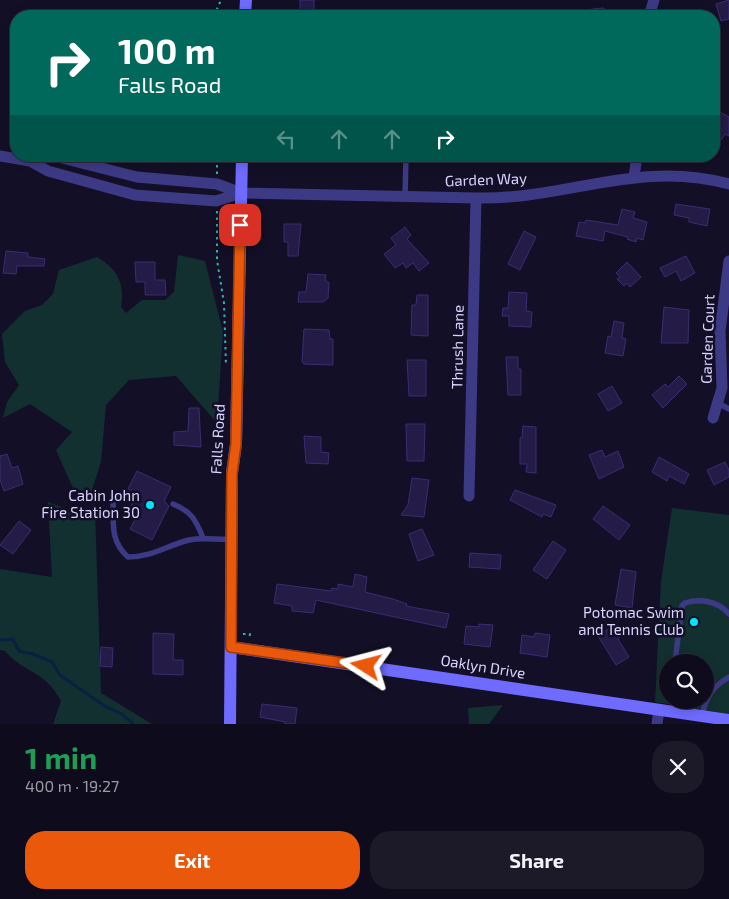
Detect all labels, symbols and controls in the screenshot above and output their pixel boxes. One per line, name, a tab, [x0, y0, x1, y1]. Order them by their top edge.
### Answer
text: 100 m	[118, 29, 216, 71]
icon: right	[35, 30, 100, 95]
text: Falls Road	[118, 71, 221, 97]
icon: left	[272, 125, 300, 153]
icon: ahead	[325, 125, 353, 153]
icon: ahead	[378, 125, 406, 153]
icon: right	[431, 125, 459, 153]
street label: Garden Way	[445, 169, 527, 189]
pin	[219, 204, 261, 246]
icon: arrive	[226, 211, 254, 239]
street label: Garden Court	[696, 294, 718, 384]
street label: Thrush Lane	[447, 305, 467, 389]
street label: Falls Road	[206, 403, 228, 475]
place label: Cabin John Fire Station 30	[41, 486, 140, 521]
marker: Cabin John Fire Station 30	[144, 499, 156, 511]
place label: Potomac Swim and Tennis Club	[578, 603, 684, 638]
marker: Potomac Swim and Tennis Club	[688, 616, 700, 628]
position arrow	[339, 639, 391, 691]
street label: Oaklyn Drive	[439, 650, 527, 682]
map controls	[659, 654, 714, 709]
button: search	[659, 654, 714, 709]
text: 1 min	[25, 739, 97, 775]
button: close	[652, 741, 704, 793]
text: 400 m · 19:27	[25, 776, 119, 795]
button: Exit	[25, 831, 360, 889]
button: Share	[370, 831, 704, 889]

